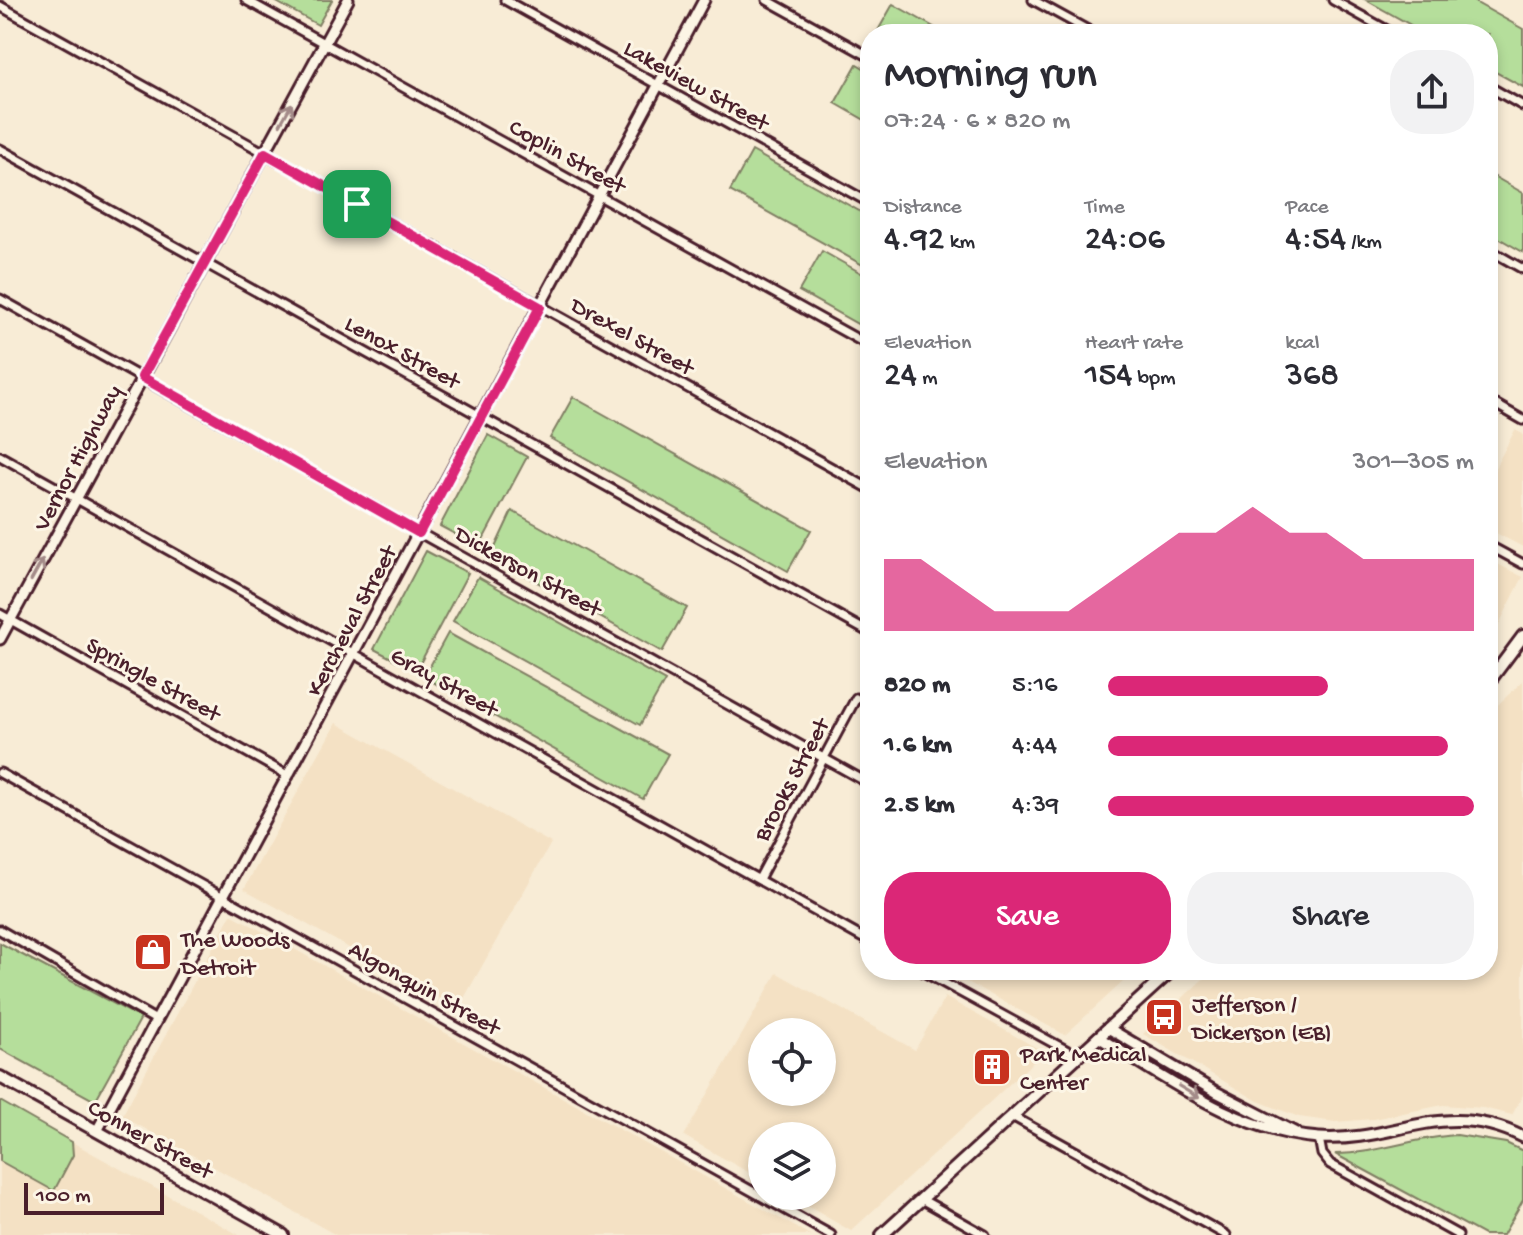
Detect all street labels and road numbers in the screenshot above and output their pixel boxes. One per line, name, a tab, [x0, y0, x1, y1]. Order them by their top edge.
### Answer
street label: Lakeview Street	[618, 35, 775, 140]
street label: Coplin Street	[503, 114, 632, 203]
street label: Drexel Street	[563, 291, 700, 385]
street label: Lenox Street	[339, 311, 466, 399]
street label: Vernor Highway	[28, 380, 130, 538]
street label: Dickerson Street	[447, 520, 608, 626]
street label: Kercheval Street	[301, 539, 406, 702]
street label: Springle Street	[80, 632, 226, 731]
street label: Gray Street	[384, 643, 504, 727]
street label: Brooks Street	[748, 712, 839, 848]
street label: Algonquin Street	[342, 936, 506, 1045]
street label: Conner Street	[82, 1095, 219, 1188]

